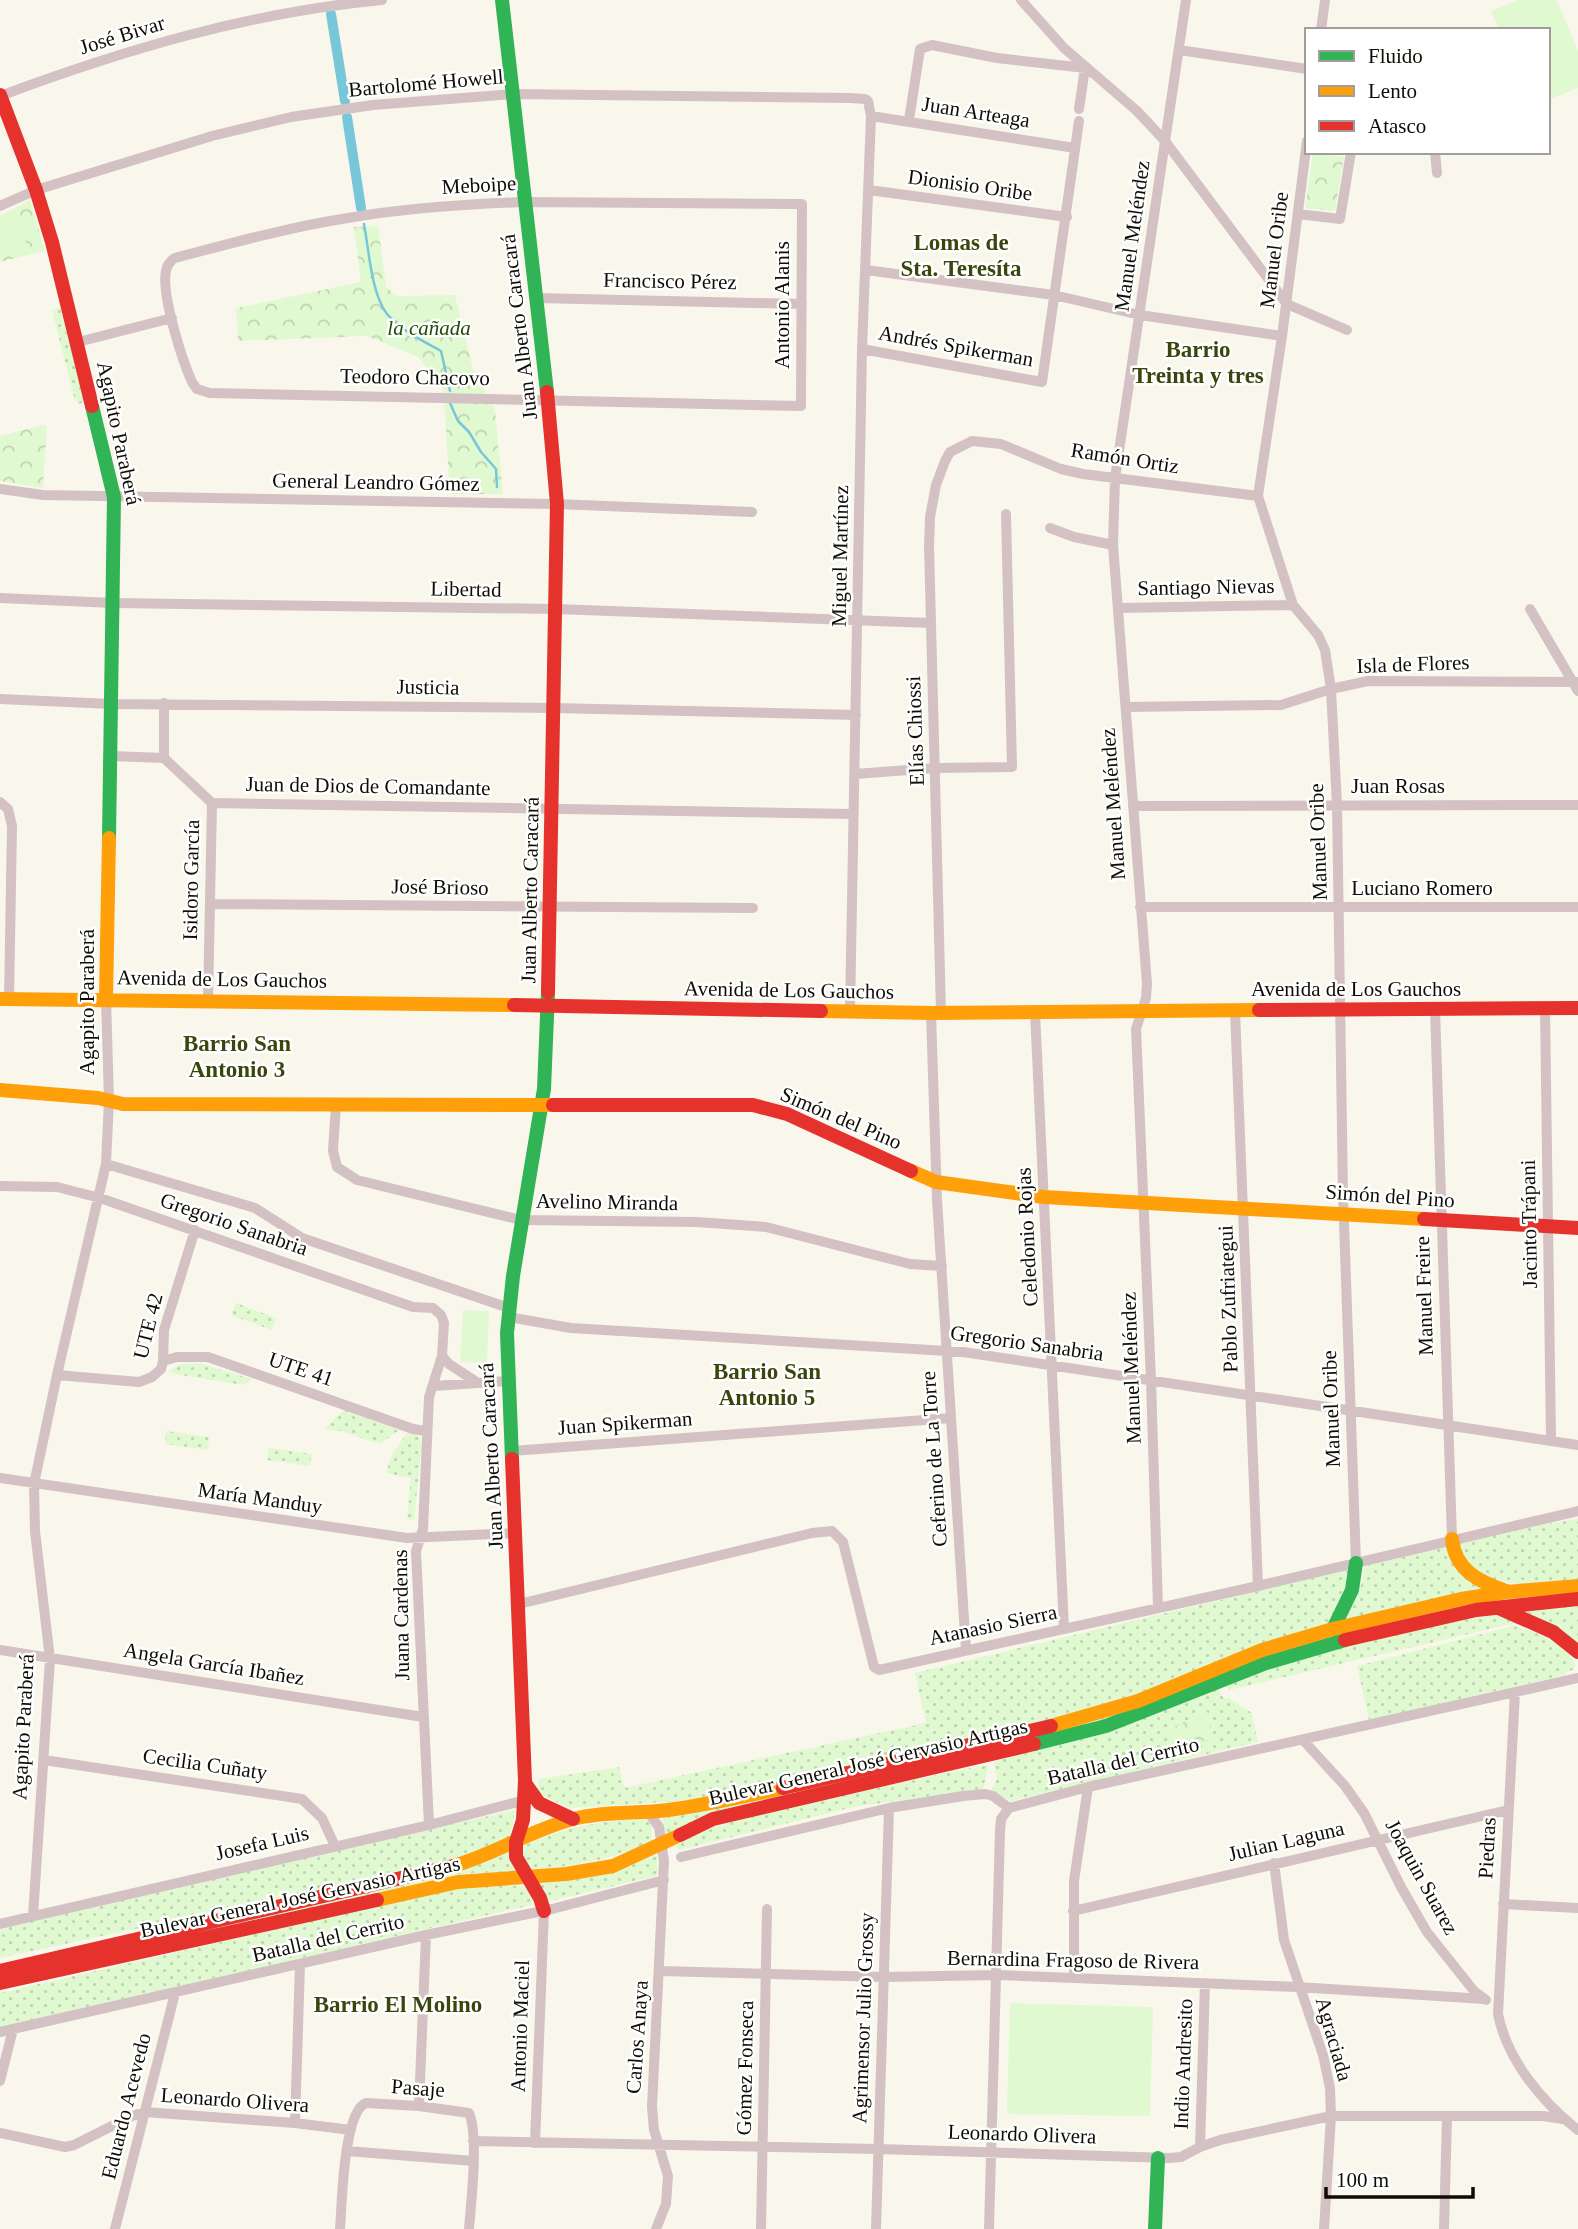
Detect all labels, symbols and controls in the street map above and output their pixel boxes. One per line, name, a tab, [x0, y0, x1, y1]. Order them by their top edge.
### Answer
street label: José Bivar	[76, 11, 168, 59]
legend	[1305, 28, 1550, 154]
text: Fluido	[1368, 44, 1423, 68]
street label: Bartolomé Howell	[347, 64, 505, 102]
text: Lento	[1368, 79, 1417, 103]
street label: Juan Arteaga	[920, 92, 1032, 132]
text: Atasco	[1368, 114, 1426, 138]
street label: Manuel Meléndez	[1110, 159, 1154, 313]
street label: Dionisio Oribe	[906, 164, 1034, 206]
street label: Meboipe	[441, 171, 517, 199]
street label: Manuel Oribe	[1255, 190, 1293, 310]
district label: Lomas de Sta. Teresíta	[901, 230, 1022, 281]
street label: Juan Alberto Caracará	[496, 232, 542, 421]
street label: Antonio Alanis	[770, 241, 794, 369]
street label: Francisco Pérez	[603, 268, 737, 294]
park label: la cañada	[387, 316, 471, 340]
street label: Andrés Spikerman	[877, 321, 1036, 372]
district label: Barrio Treinta y tres	[1132, 337, 1264, 388]
street label: Agapito Paraberá	[92, 359, 146, 508]
street label: Teodoro Chacovo	[340, 364, 490, 390]
street label: Ramón Ortiz	[1069, 438, 1181, 478]
street label: General Leandro Gómez	[272, 468, 480, 496]
street label: Miguel Martínez	[827, 485, 853, 627]
street label: Santiago Nievas	[1137, 574, 1275, 600]
street label: Libertad	[430, 576, 502, 602]
street label: Isla de Flores	[1356, 650, 1470, 678]
street label: Justicia	[396, 674, 460, 700]
street label: Elías Chiossi	[901, 675, 929, 787]
street label: Manuel Meléndez	[1096, 727, 1130, 881]
street label: Juan de Dios de Comandante	[245, 772, 491, 800]
street label: Juan Rosas	[1351, 774, 1445, 798]
street label: Manuel Oribe	[1304, 783, 1332, 901]
street label: Juan Alberto Caracará	[516, 796, 544, 983]
street label: Isidoro García	[178, 819, 204, 941]
street label: José Brioso	[391, 874, 489, 900]
street label: Luciano Romero	[1351, 876, 1493, 900]
street label: Agapito Paraberá	[75, 928, 99, 1075]
street label: Avenida de Los Gauchos	[117, 965, 327, 993]
street label: Avenida de Los Gauchos	[684, 976, 894, 1004]
street label: Avenida de Los Gauchos	[1251, 977, 1461, 1001]
district label: Barrio San Antonio 3	[183, 1031, 291, 1082]
street label: Simón del Pino	[777, 1082, 905, 1154]
street label: Jacinto Trápani	[1516, 1159, 1542, 1289]
street label: Celedonio Rojas	[1011, 1167, 1043, 1307]
street label: Simón del Pino	[1325, 1180, 1455, 1212]
street label: Gregorio Sanabria	[157, 1187, 312, 1261]
street label: Avelino Miranda	[536, 1189, 679, 1215]
street label: Pablo Zufriategui	[1213, 1225, 1243, 1373]
street label: Manuel Freire	[1410, 1236, 1438, 1356]
street label: UTE 42	[128, 1291, 168, 1361]
street label: Manuel Meléndez	[1116, 1292, 1146, 1444]
street label: Gregorio Sanabria	[949, 1320, 1106, 1366]
street label: UTE 41	[265, 1347, 337, 1391]
street label: Manuel Oribe	[1317, 1350, 1345, 1468]
district label: Barrio San Antonio 5	[713, 1359, 821, 1410]
street label: Juan Alberto Caracará	[474, 1362, 508, 1550]
street label: Ceferino de La Torre	[916, 1370, 952, 1548]
street label: Juan Spikerman	[557, 1406, 694, 1440]
street label: María Manduy	[196, 1477, 324, 1519]
street label: Juana Cardenas	[388, 1549, 414, 1681]
street label: Atanasio Sierra	[927, 1600, 1060, 1650]
street label: Angela García Ibañez	[122, 1638, 306, 1690]
street label: Agapito Paraberá	[7, 1653, 39, 1801]
street label: Bulevar General José Gervasio Artigas	[706, 1714, 1030, 1810]
street label: Batalla del Cerrito	[1045, 1732, 1201, 1790]
street label: Cecilia Cuñaty	[141, 1743, 269, 1785]
street label: Joaquin Suarez	[1381, 1815, 1463, 1939]
street label: Julian Laguna	[1226, 1816, 1347, 1866]
street label: Piedras	[1473, 1817, 1501, 1879]
street label: Josefa Luis	[213, 1821, 311, 1865]
street label: Bulevar General José Gervasio Artigas	[138, 1851, 462, 1943]
street label: Batalla del Cerrito	[250, 1909, 406, 1967]
street label: Agrimensor Julio Grossy	[847, 1912, 879, 2124]
street label: Bernardina Fragoso de Rivera	[947, 1946, 1200, 1974]
street label: Antonio Maciel	[506, 1959, 534, 2093]
street label: Carlos Anaya	[621, 1979, 653, 2095]
district label: Barrio El Molino	[314, 1992, 482, 2017]
street label: Agraciada	[1311, 1994, 1358, 2084]
street label: Indio Andresito	[1169, 1998, 1197, 2130]
street label: Gómez Fonseca	[732, 2000, 758, 2136]
street label: Eduardo Acevedo	[96, 2030, 156, 2182]
street label: Pasaje	[390, 2074, 446, 2102]
street label: Leonardo Olivera	[160, 2083, 311, 2117]
street label: Leonardo Olivera	[947, 2119, 1097, 2149]
scale bar	[1326, 2156, 1473, 2200]
text: 100 m	[1336, 2168, 1389, 2192]

